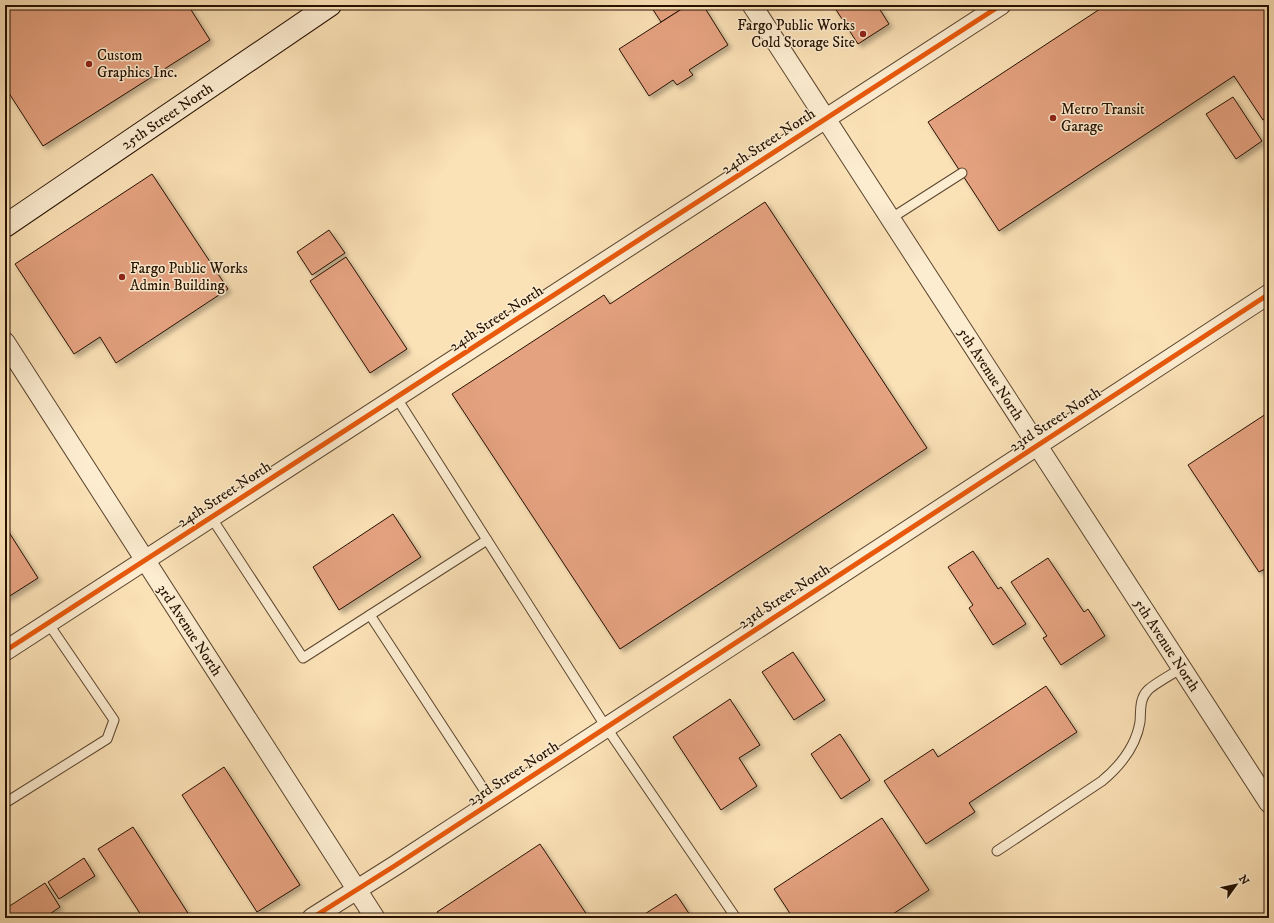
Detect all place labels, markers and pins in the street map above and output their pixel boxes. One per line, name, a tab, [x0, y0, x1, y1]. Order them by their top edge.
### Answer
place label: Fargo Public Works Cold Storage Site	[737, 16, 855, 52]
marker: Fargo Public Works Cold Storage Site	[858, 29, 868, 39]
place label: Custom Graphics Inc.	[97, 46, 177, 82]
marker: Custom Graphics Inc.	[84, 59, 94, 69]
place label: Metro Transit Garage	[1061, 100, 1145, 136]
marker: Metro Transit Garage	[1048, 113, 1058, 123]
place label: Fargo Public Works Admin Building	[130, 259, 248, 295]
marker: Fargo Public Works Admin Building	[117, 272, 127, 282]

